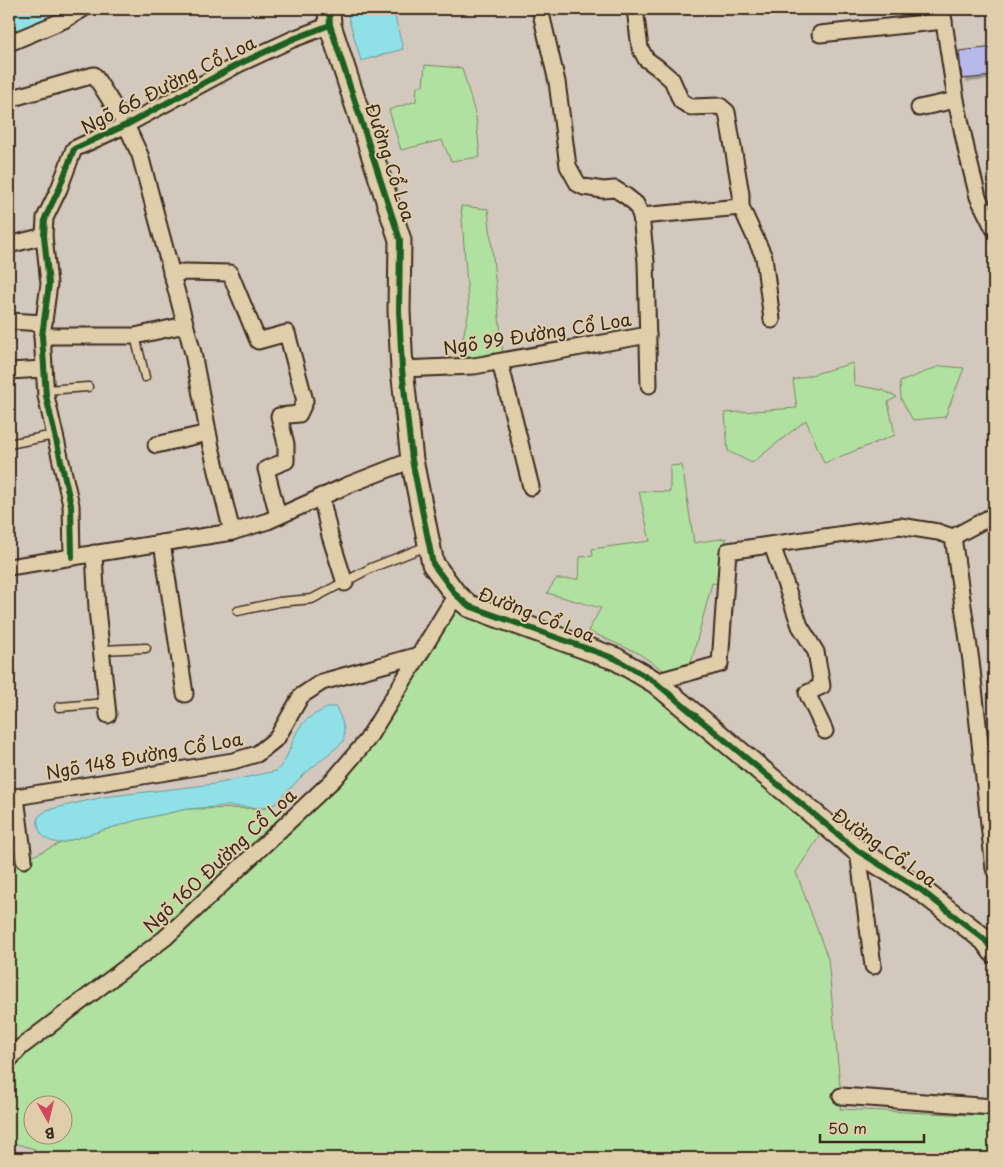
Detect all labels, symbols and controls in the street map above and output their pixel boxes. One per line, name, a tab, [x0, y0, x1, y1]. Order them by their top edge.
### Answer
street label: Ngõ 66 Đường Cổ Loa	[76, 28, 261, 140]
street label: Đường Cổ Loa	[359, 99, 423, 225]
street label: Ngõ 99 Đường Cổ Loa	[441, 305, 634, 361]
street label: Đường Cổ Loa	[475, 579, 600, 649]
street label: Ngõ 148 Đường Cổ Loa	[43, 724, 245, 786]
street label: Ngõ 160 Đường Cổ Loa	[136, 781, 302, 938]
street label: Đường Cổ Loa	[827, 801, 944, 894]
north arrow	[22, 1094, 72, 1144]
scale bar	[820, 1112, 924, 1144]
text: 50 m	[828, 1116, 867, 1139]
text: B	[44, 1122, 56, 1144]

